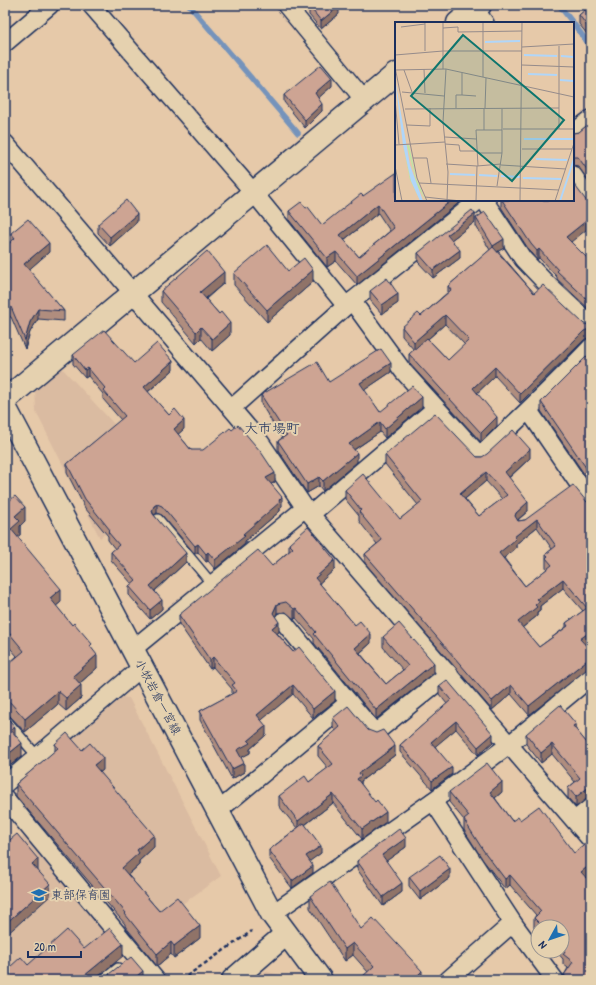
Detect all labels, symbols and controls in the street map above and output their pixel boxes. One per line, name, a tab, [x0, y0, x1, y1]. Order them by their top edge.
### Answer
inset map	[395, 22, 574, 201]
district label: 大市場町	[244, 418, 300, 437]
street label: 小牧岩倉一宮線	[131, 656, 186, 738]
school or university icon: 東部保育園	[30, 886, 48, 904]
place label: 東部保育園	[51, 886, 111, 903]
north arrow	[530, 919, 570, 959]
scale bar	[28, 933, 81, 959]
text: 20 m	[34, 938, 56, 955]
text: N	[535, 939, 550, 952]

